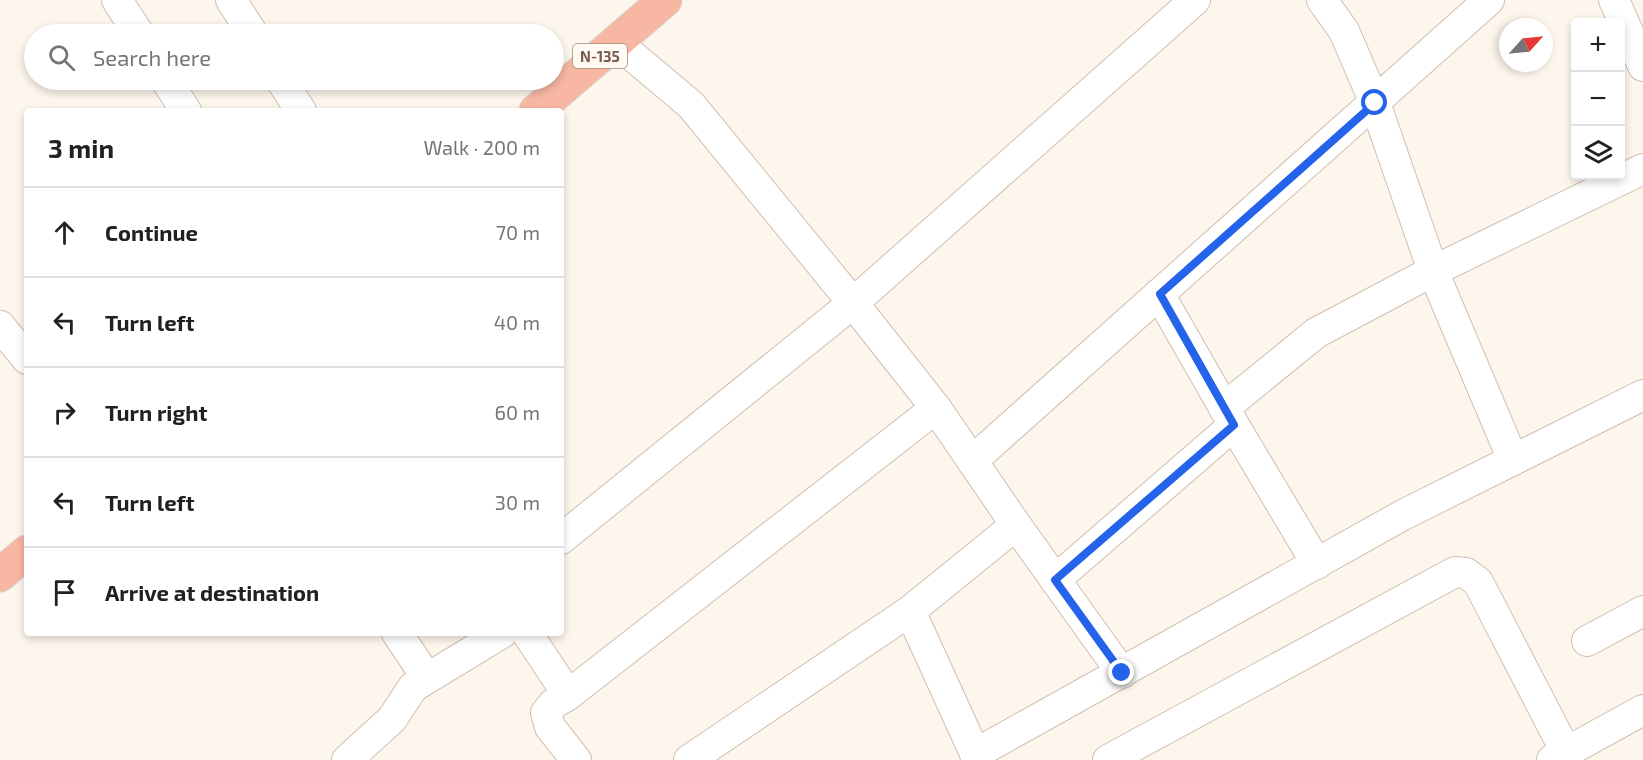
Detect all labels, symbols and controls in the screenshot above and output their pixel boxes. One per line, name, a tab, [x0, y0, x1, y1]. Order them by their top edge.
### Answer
north arrow	[1499, 18, 1553, 72]
map controls	[1571, 18, 1625, 180]
button: +	[1571, 18, 1625, 72]
search box	[24, 24, 564, 90]
icon: search	[45, 41, 78, 74]
text: Search here	[93, 44, 211, 70]
road number: N-135	[573, 44, 627, 68]
button: −	[1571, 72, 1625, 126]
route start	[1361, 89, 1387, 115]
button: layers	[1571, 126, 1625, 180]
text: 3 min	[48, 132, 114, 163]
text: Walk · 200 m	[423, 135, 540, 159]
icon: ahead	[48, 216, 81, 249]
text: Continue	[105, 219, 198, 245]
text: 70 m	[496, 220, 540, 244]
icon: left	[48, 306, 81, 339]
text: Turn left	[105, 309, 194, 335]
text: 40 m	[494, 310, 540, 334]
icon: right	[48, 396, 81, 429]
text: Turn right	[105, 399, 207, 425]
text: 60 m	[495, 400, 540, 424]
icon: left	[48, 486, 81, 519]
text: Turn left	[105, 489, 194, 515]
text: 30 m	[495, 490, 540, 514]
icon: arrive	[48, 576, 81, 609]
text: Arrive at destination	[105, 579, 319, 605]
route end	[1108, 659, 1134, 685]

